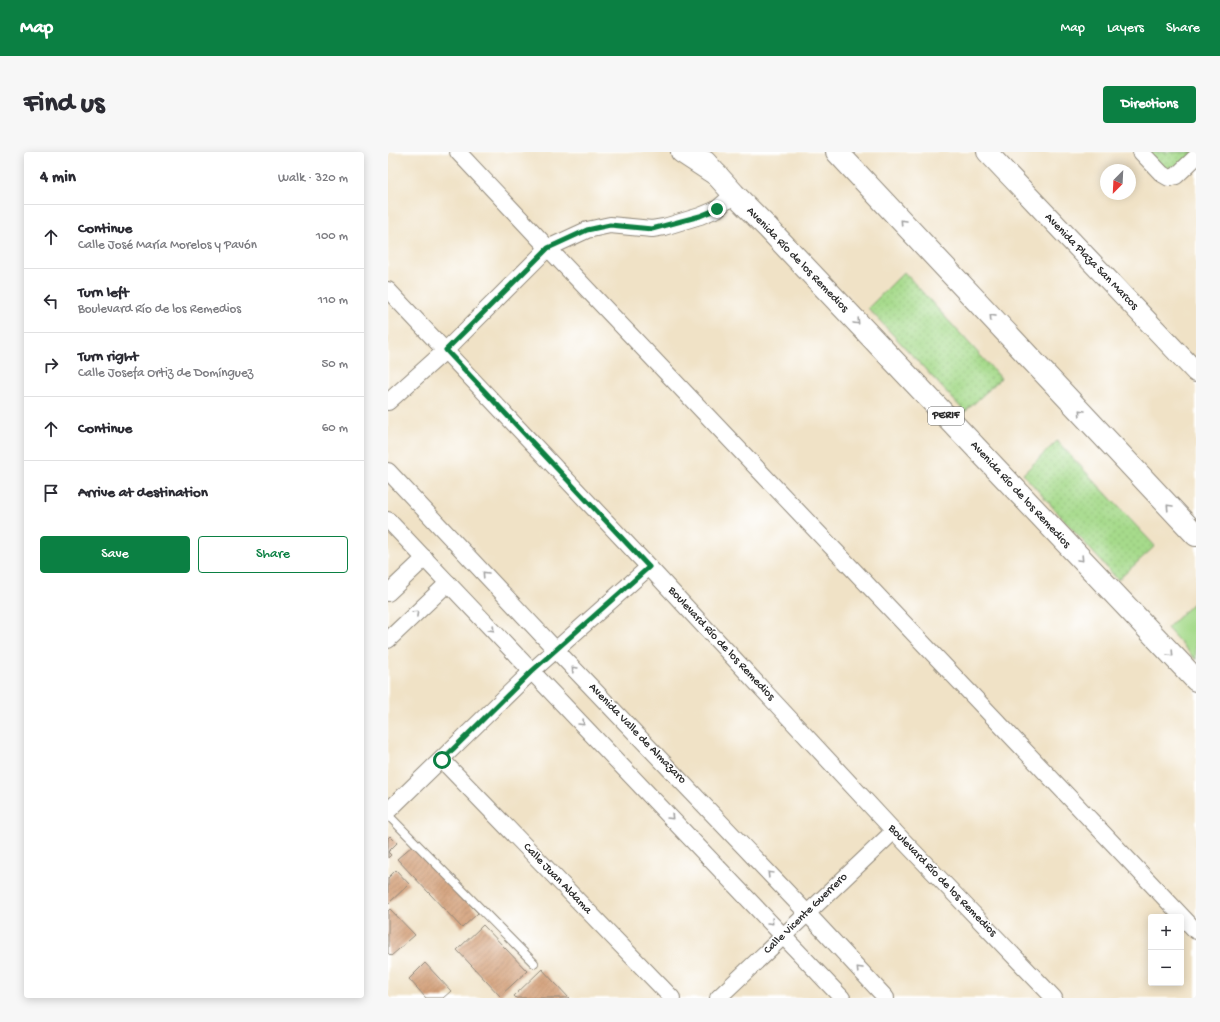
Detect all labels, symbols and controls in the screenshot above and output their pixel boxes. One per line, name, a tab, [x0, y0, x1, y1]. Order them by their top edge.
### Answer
text: Map	[20, 17, 53, 40]
text: Map	[1061, 20, 1085, 37]
text: Layers	[1107, 20, 1144, 37]
text: Share	[1166, 20, 1200, 37]
button: Directions	[1103, 86, 1196, 123]
text: Find us	[24, 88, 104, 121]
north arrow	[1100, 164, 1136, 200]
text: 4 min	[40, 168, 76, 188]
text: Walk · 320 m	[278, 171, 348, 186]
route end	[708, 200, 726, 218]
street label: Avenida Río de los Remedios	[743, 204, 851, 316]
street label: Avenida Plaza San Marcos	[1041, 211, 1141, 314]
one-way arrow	[900, 219, 908, 227]
text: Continue	[78, 220, 132, 238]
icon: ahead	[40, 226, 62, 248]
text: 100 m	[316, 229, 348, 244]
text: Calle José María Morelos y Pavón	[78, 238, 257, 253]
text: Turn left	[78, 284, 129, 302]
icon: left	[40, 290, 62, 312]
text: 110 m	[318, 293, 348, 308]
text: Boulevard Río de los Remedios	[78, 302, 241, 317]
one-way arrow	[989, 314, 996, 322]
one-way arrow	[852, 318, 859, 325]
text: Turn right	[78, 348, 138, 366]
icon: right	[40, 354, 62, 376]
text: 50 m	[321, 357, 348, 372]
text: Calle Josefa Ortiz de Domínguez	[78, 366, 253, 381]
road number: PERIF	[928, 407, 964, 425]
one-way arrow	[1078, 409, 1085, 417]
icon: ahead	[40, 418, 62, 440]
text: Continue	[78, 420, 132, 438]
text: 60 m	[322, 421, 348, 436]
street label: Avenida Río de los Remedios	[967, 439, 1074, 552]
icon: arrive	[40, 482, 62, 504]
text: Arrive at destination	[78, 484, 208, 502]
one-way arrow	[1167, 504, 1174, 512]
button: Save	[40, 536, 190, 573]
button: Share	[198, 536, 348, 573]
one-way arrow	[1077, 554, 1084, 562]
one-way arrow	[482, 571, 490, 579]
street label: Boulevard Río de los Remedios	[664, 583, 778, 704]
one-way arrow	[411, 610, 419, 618]
one-way arrow	[488, 624, 495, 632]
one-way arrow	[1166, 649, 1173, 657]
one-way arrow	[571, 666, 579, 674]
street label: Avenida Valle de Almazaro	[585, 681, 689, 787]
one-way arrow	[577, 718, 585, 726]
route start	[433, 751, 451, 769]
one-way arrow	[667, 813, 674, 820]
street label: Boulevard Río de los Remedios	[884, 821, 1000, 940]
street label: Calle Juan Aldama	[520, 841, 595, 918]
street label: Calle Vicente Guerrero	[761, 870, 851, 958]
one-way arrow	[768, 872, 775, 879]
map controls	[1148, 914, 1184, 986]
button: +	[1148, 914, 1184, 950]
one-way arrow	[766, 917, 773, 925]
button: −	[1148, 950, 1184, 986]
one-way arrow	[857, 967, 864, 974]

